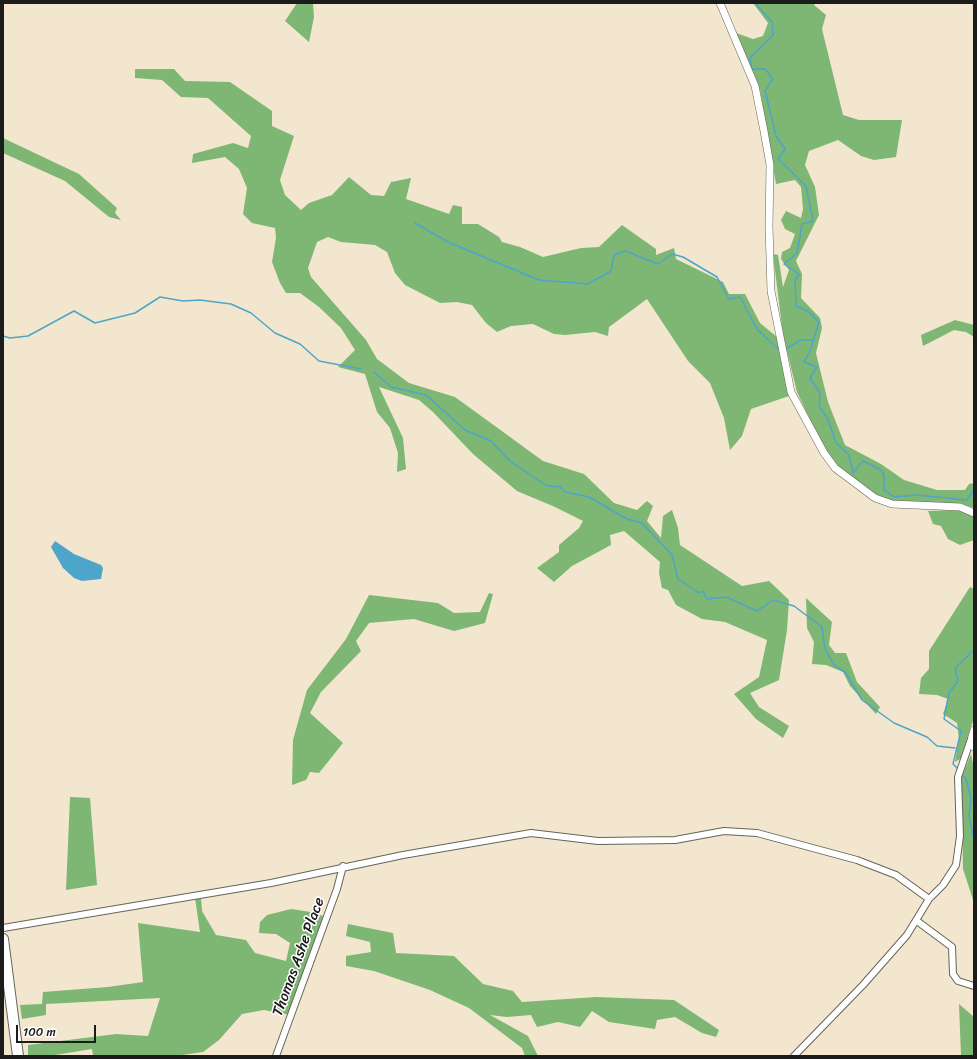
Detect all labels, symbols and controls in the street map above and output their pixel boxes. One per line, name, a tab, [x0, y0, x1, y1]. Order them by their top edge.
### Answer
street label: Thomas Ashe Place	[269, 895, 329, 1019]
scale bar	[18, 1017, 98, 1043]
text: 100 m	[23, 1021, 56, 1043]

